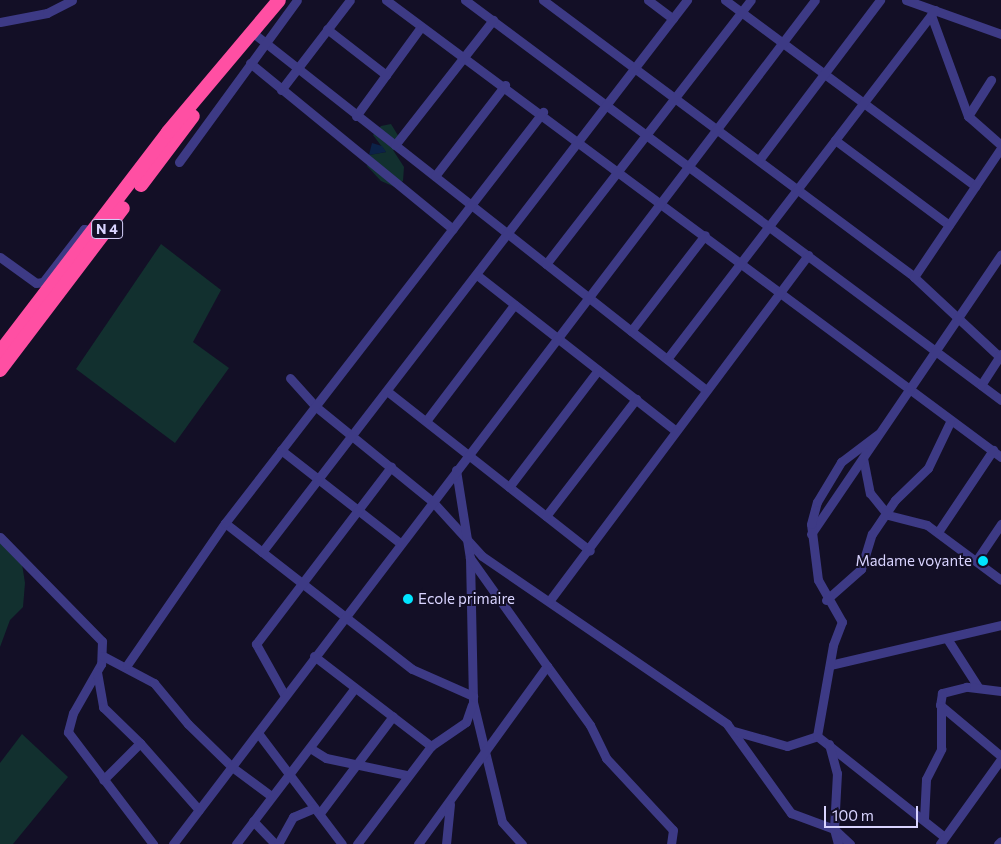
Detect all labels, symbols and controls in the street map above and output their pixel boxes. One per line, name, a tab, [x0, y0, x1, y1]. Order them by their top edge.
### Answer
road number: N 4	[91, 218, 123, 240]
place label: Madame voyante	[855, 552, 972, 570]
marker: Madame voyante	[976, 554, 990, 568]
place label: Ecole primaire	[418, 590, 515, 608]
marker: Ecole primaire	[402, 593, 414, 605]
scale bar	[826, 796, 920, 828]
text: 100 m	[832, 806, 874, 824]

